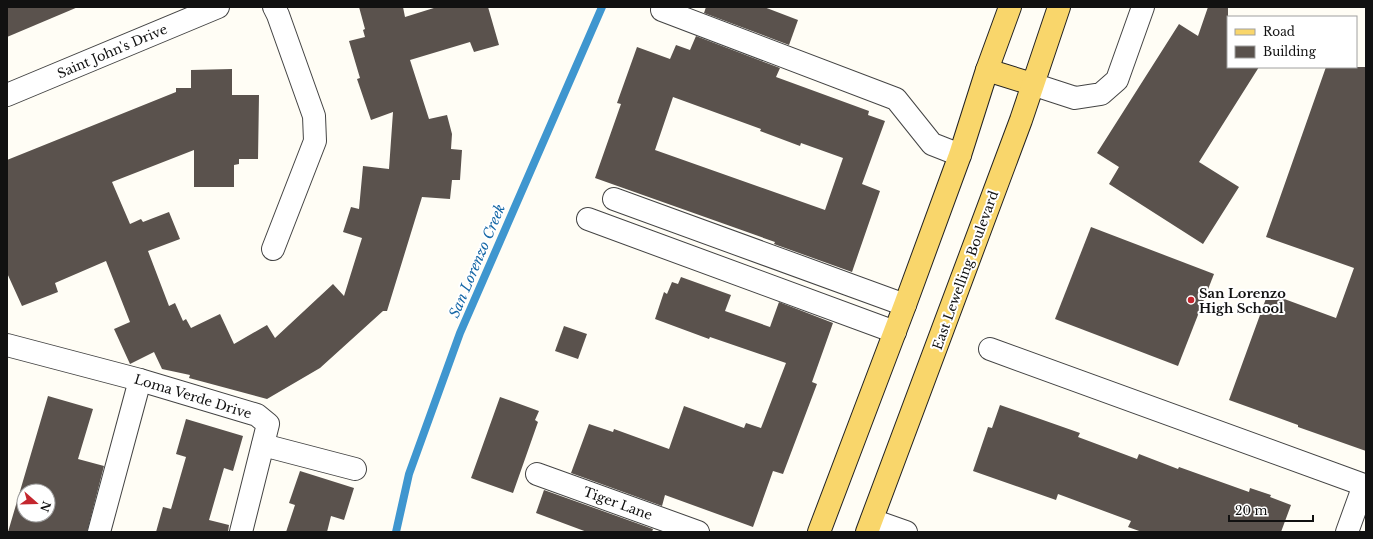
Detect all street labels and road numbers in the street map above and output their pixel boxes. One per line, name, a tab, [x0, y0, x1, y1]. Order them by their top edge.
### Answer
street label: Saint John's Drive	[55, 21, 170, 82]
street label: East Lewelling Boulevard	[929, 188, 1002, 352]
street label: Loma Verde Drive	[132, 371, 254, 422]
street label: Tiger Lane	[581, 483, 655, 524]

